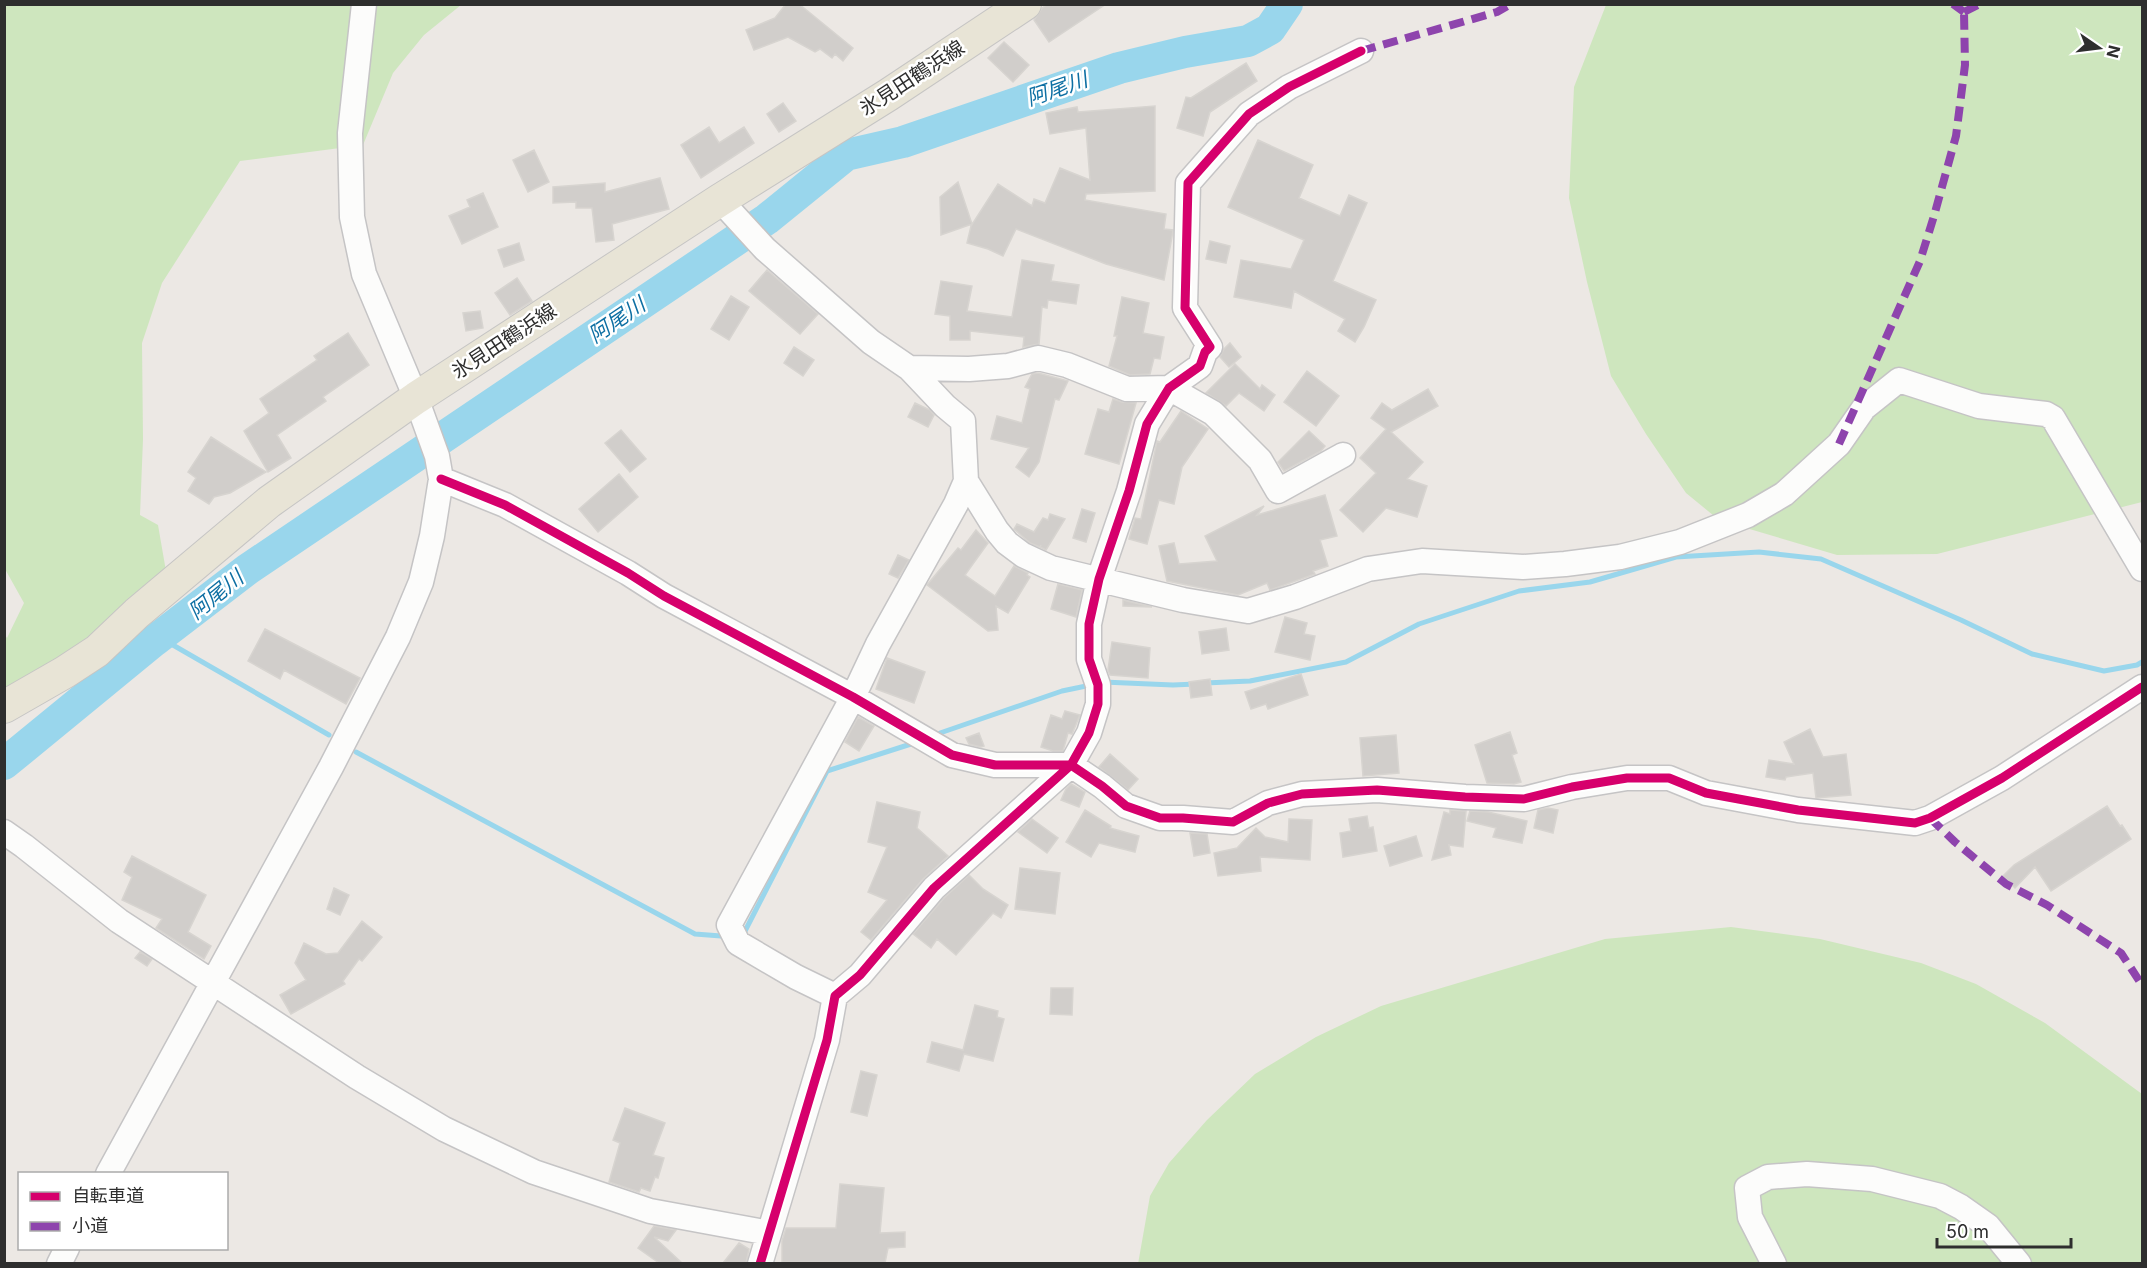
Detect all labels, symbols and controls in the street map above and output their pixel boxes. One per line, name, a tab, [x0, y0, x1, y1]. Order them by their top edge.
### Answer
north arrow	[2069, 18, 2129, 78]
street label: 氷見田鶴浜線	[855, 35, 969, 121]
text: N	[2102, 43, 2125, 60]
water label: 阿尾川	[1023, 66, 1093, 111]
water label: 阿尾川	[584, 290, 651, 348]
street label: 氷見田鶴浜線	[447, 298, 561, 384]
water label: 阿尾川	[183, 564, 250, 624]
legend	[18, 1172, 228, 1250]
text: 自転車道	[72, 1185, 144, 1206]
scale bar	[1937, 1211, 2070, 1249]
text: 小道	[72, 1215, 108, 1236]
text: 50 m	[1946, 1221, 1989, 1242]

